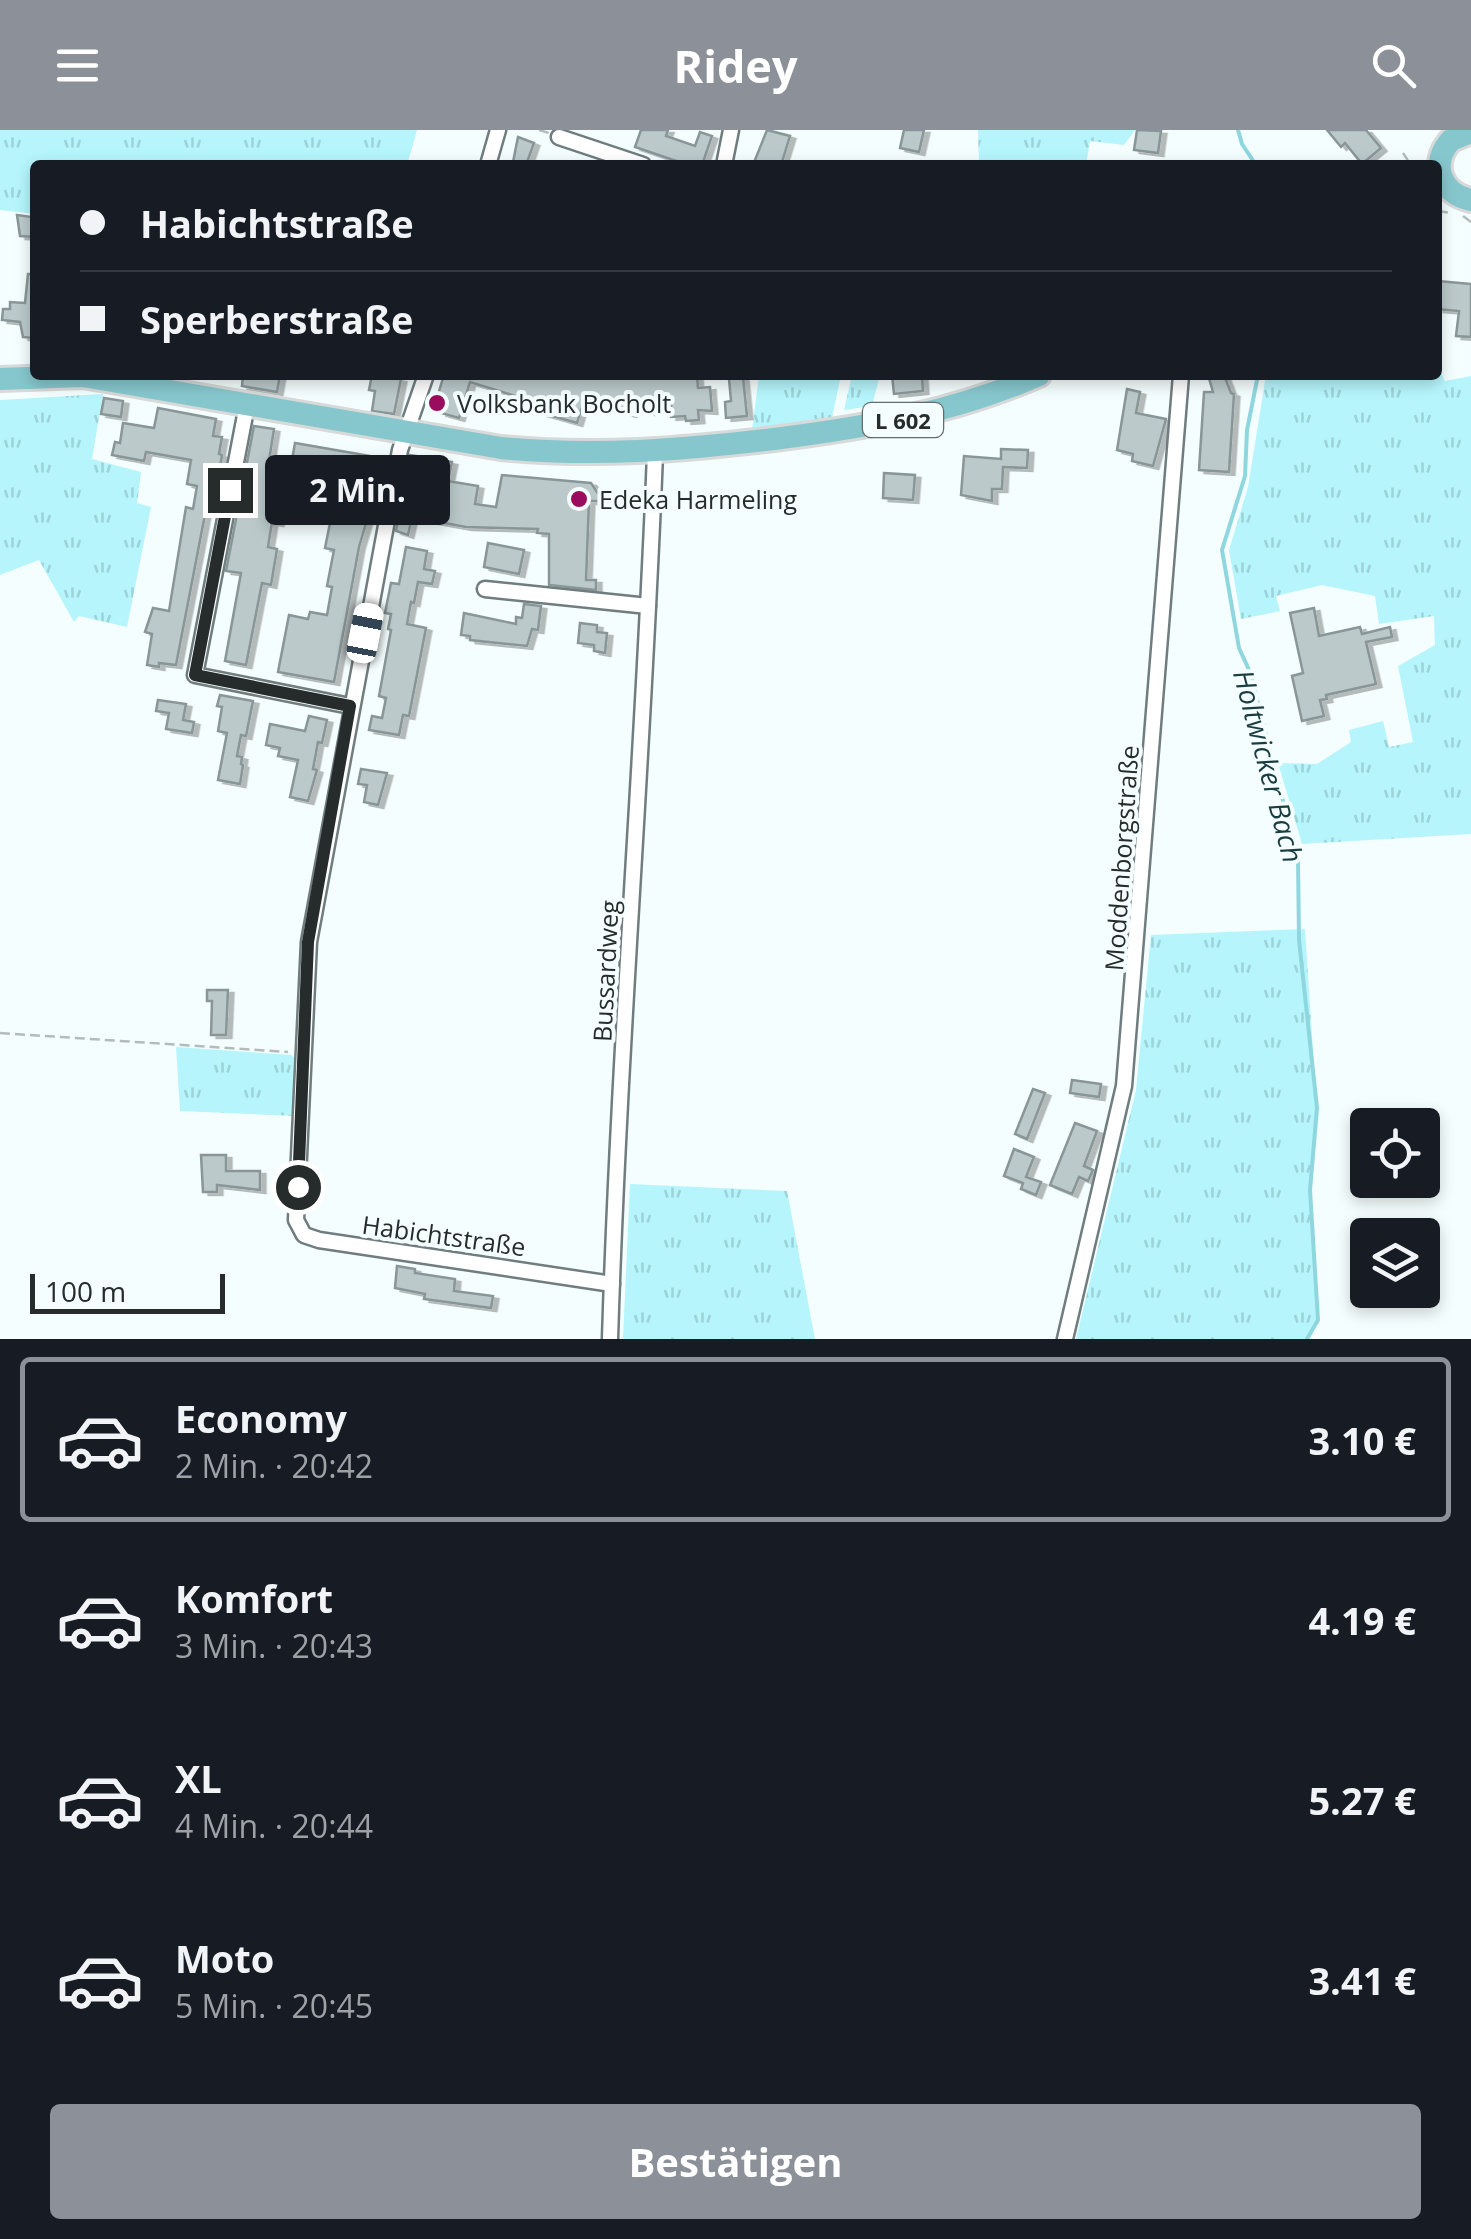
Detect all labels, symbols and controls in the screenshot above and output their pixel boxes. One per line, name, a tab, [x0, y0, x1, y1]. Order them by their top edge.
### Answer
text: Ridey	[673, 35, 798, 96]
icon: menu	[50, 38, 105, 93]
icon: search	[1366, 38, 1421, 93]
text: Habichtstraße	[140, 197, 414, 249]
text: Sperberstraße	[140, 293, 414, 345]
place label: Volksbank Bocholt	[457, 386, 671, 420]
marker: Volksbank Bocholt	[426, 392, 448, 414]
road number: L 602	[863, 403, 943, 437]
callout: 2 Min.	[265, 455, 450, 525]
route end	[208, 468, 253, 513]
text: 2 Min.	[309, 468, 406, 511]
place label: Edeka Harmeling	[599, 482, 797, 516]
marker: Edeka Harmeling	[568, 488, 590, 510]
car	[345, 601, 385, 665]
water label: Holtwicker Bach	[1225, 665, 1313, 867]
street label: Moddenborgstraße	[1096, 744, 1146, 972]
street label: Bussardweg	[584, 899, 626, 1043]
map controls	[1350, 1108, 1440, 1308]
button: locate	[1350, 1108, 1440, 1198]
route start	[276, 1165, 321, 1210]
street label: Habichtstraße	[360, 1207, 528, 1263]
button: layers	[1350, 1218, 1440, 1308]
scale bar	[30, 1269, 225, 1314]
text: 100 m	[45, 1272, 126, 1310]
text: Economy	[175, 1392, 347, 1444]
icon: car	[55, 1395, 145, 1485]
text: 3.10 €	[1308, 1414, 1416, 1466]
text: 2 Min. · 20:42	[175, 1444, 373, 1487]
text: Komfort	[175, 1572, 333, 1624]
icon: car	[55, 1575, 145, 1665]
text: 4.19 €	[1308, 1594, 1416, 1646]
text: 3 Min. · 20:43	[175, 1624, 373, 1667]
text: XL	[175, 1752, 222, 1804]
icon: car	[55, 1755, 145, 1845]
text: 5.27 €	[1308, 1774, 1416, 1826]
text: 4 Min. · 20:44	[175, 1804, 373, 1847]
text: Moto	[175, 1932, 274, 1984]
icon: car	[55, 1935, 145, 2025]
text: 3.41 €	[1308, 1954, 1416, 2006]
text: 5 Min. · 20:45	[175, 1984, 373, 2027]
button: Bestätigen	[50, 2104, 1421, 2219]

